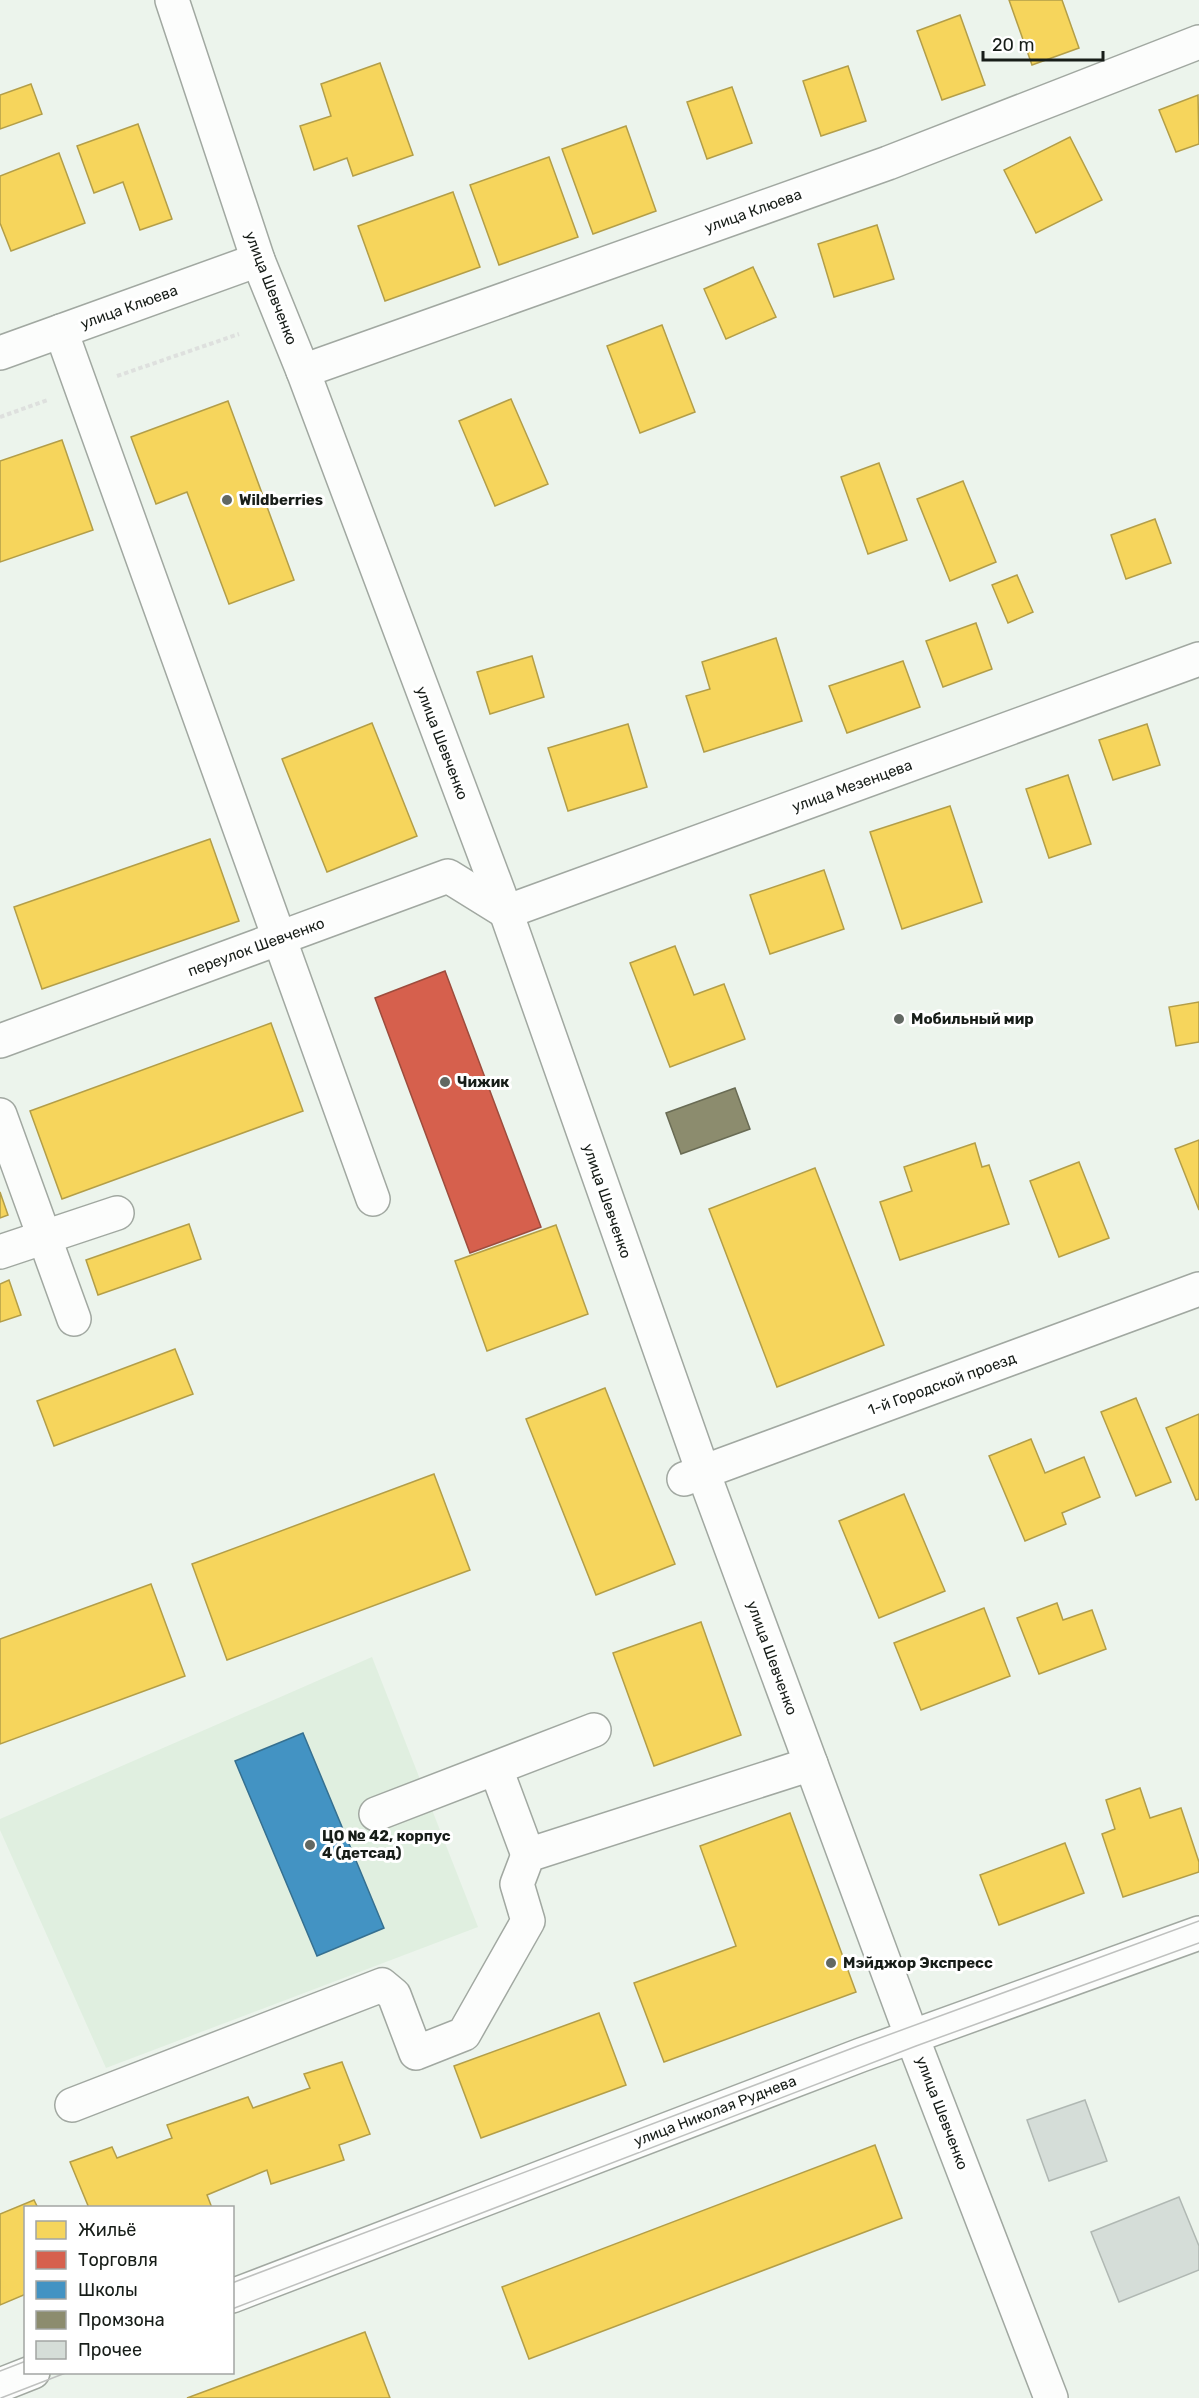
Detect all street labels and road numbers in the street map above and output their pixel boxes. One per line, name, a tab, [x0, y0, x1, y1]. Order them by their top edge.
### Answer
street label: улица Клюева	[702, 185, 804, 237]
street label: улица Шевченко	[241, 229, 301, 347]
street label: улица Клюева	[78, 281, 180, 333]
street label: улица Шевченко	[412, 684, 472, 802]
street label: улица Мезенцева	[789, 756, 915, 816]
street label: переулок Шевченко	[185, 914, 327, 980]
street label: улица Шевченко	[579, 1141, 635, 1261]
street label: 1-й Городской проезд	[865, 1349, 1019, 1419]
street label: улица Шевченко	[743, 1599, 801, 1717]
street label: улица Шевченко	[912, 2054, 972, 2172]
street label: улица Николая Руднева	[631, 2072, 799, 2150]

